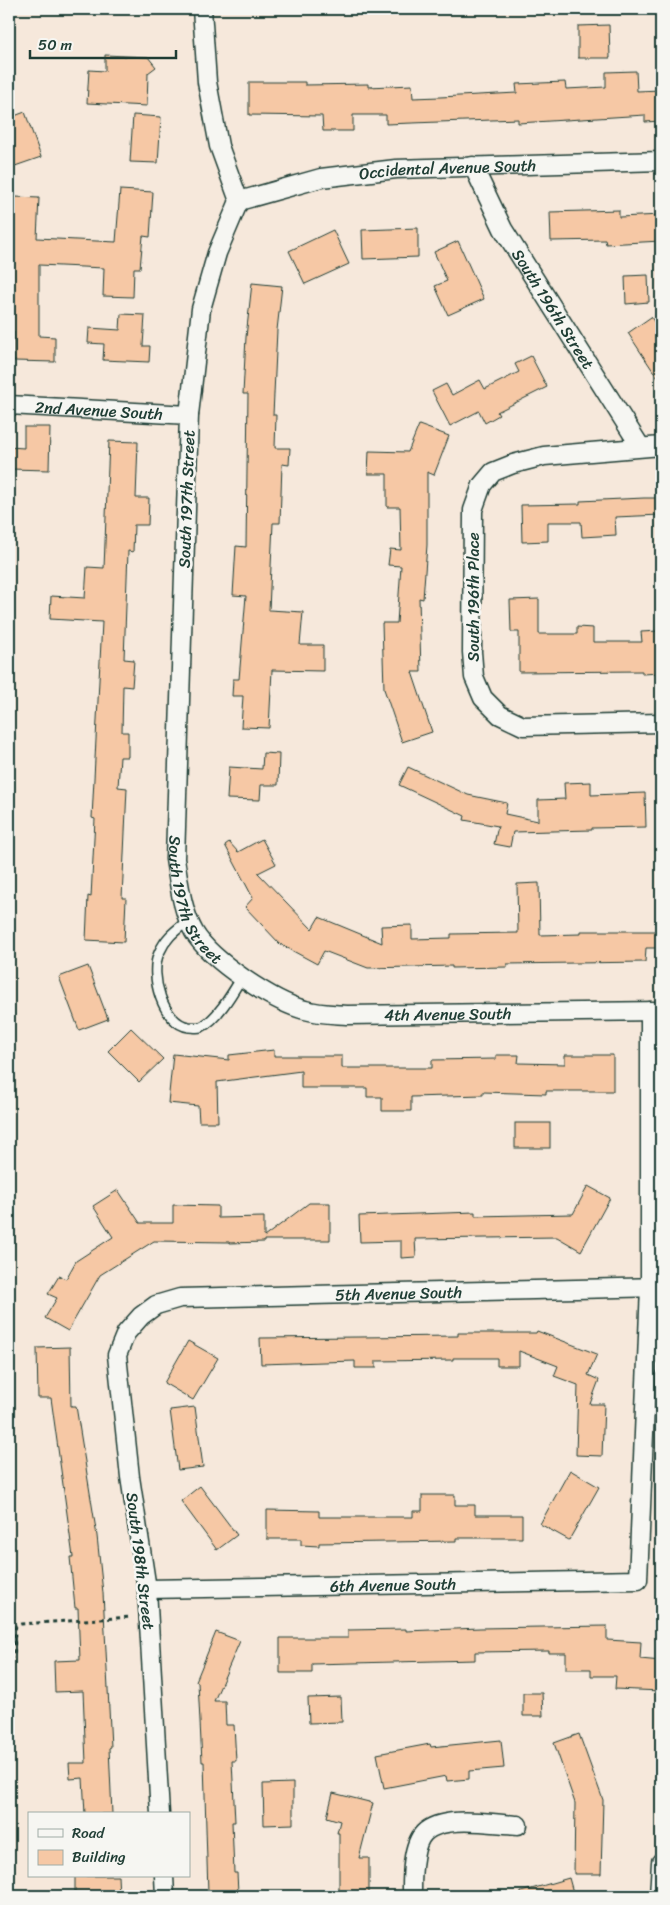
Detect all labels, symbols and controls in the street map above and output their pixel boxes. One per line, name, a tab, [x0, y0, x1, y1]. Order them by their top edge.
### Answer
scale bar	[30, 28, 176, 60]
text: 50 m	[38, 32, 73, 58]
street label: Occidental Avenue South	[357, 151, 536, 188]
street label: South 196th Street	[504, 243, 602, 375]
street label: 2nd Avenue South	[34, 392, 164, 429]
street label: South 197th Street	[170, 429, 203, 569]
street label: South 196th Place	[459, 532, 488, 662]
street label: South 197th Street	[160, 835, 229, 972]
street label: 4th Avenue South	[384, 999, 511, 1030]
street label: 5th Avenue South	[335, 1278, 462, 1309]
street label: South 198th Street	[118, 1490, 163, 1632]
street label: 6th Avenue South	[330, 1569, 456, 1601]
legend	[28, 1812, 190, 1878]
text: Road	[72, 1820, 105, 1846]
text: Building	[72, 1844, 126, 1870]

